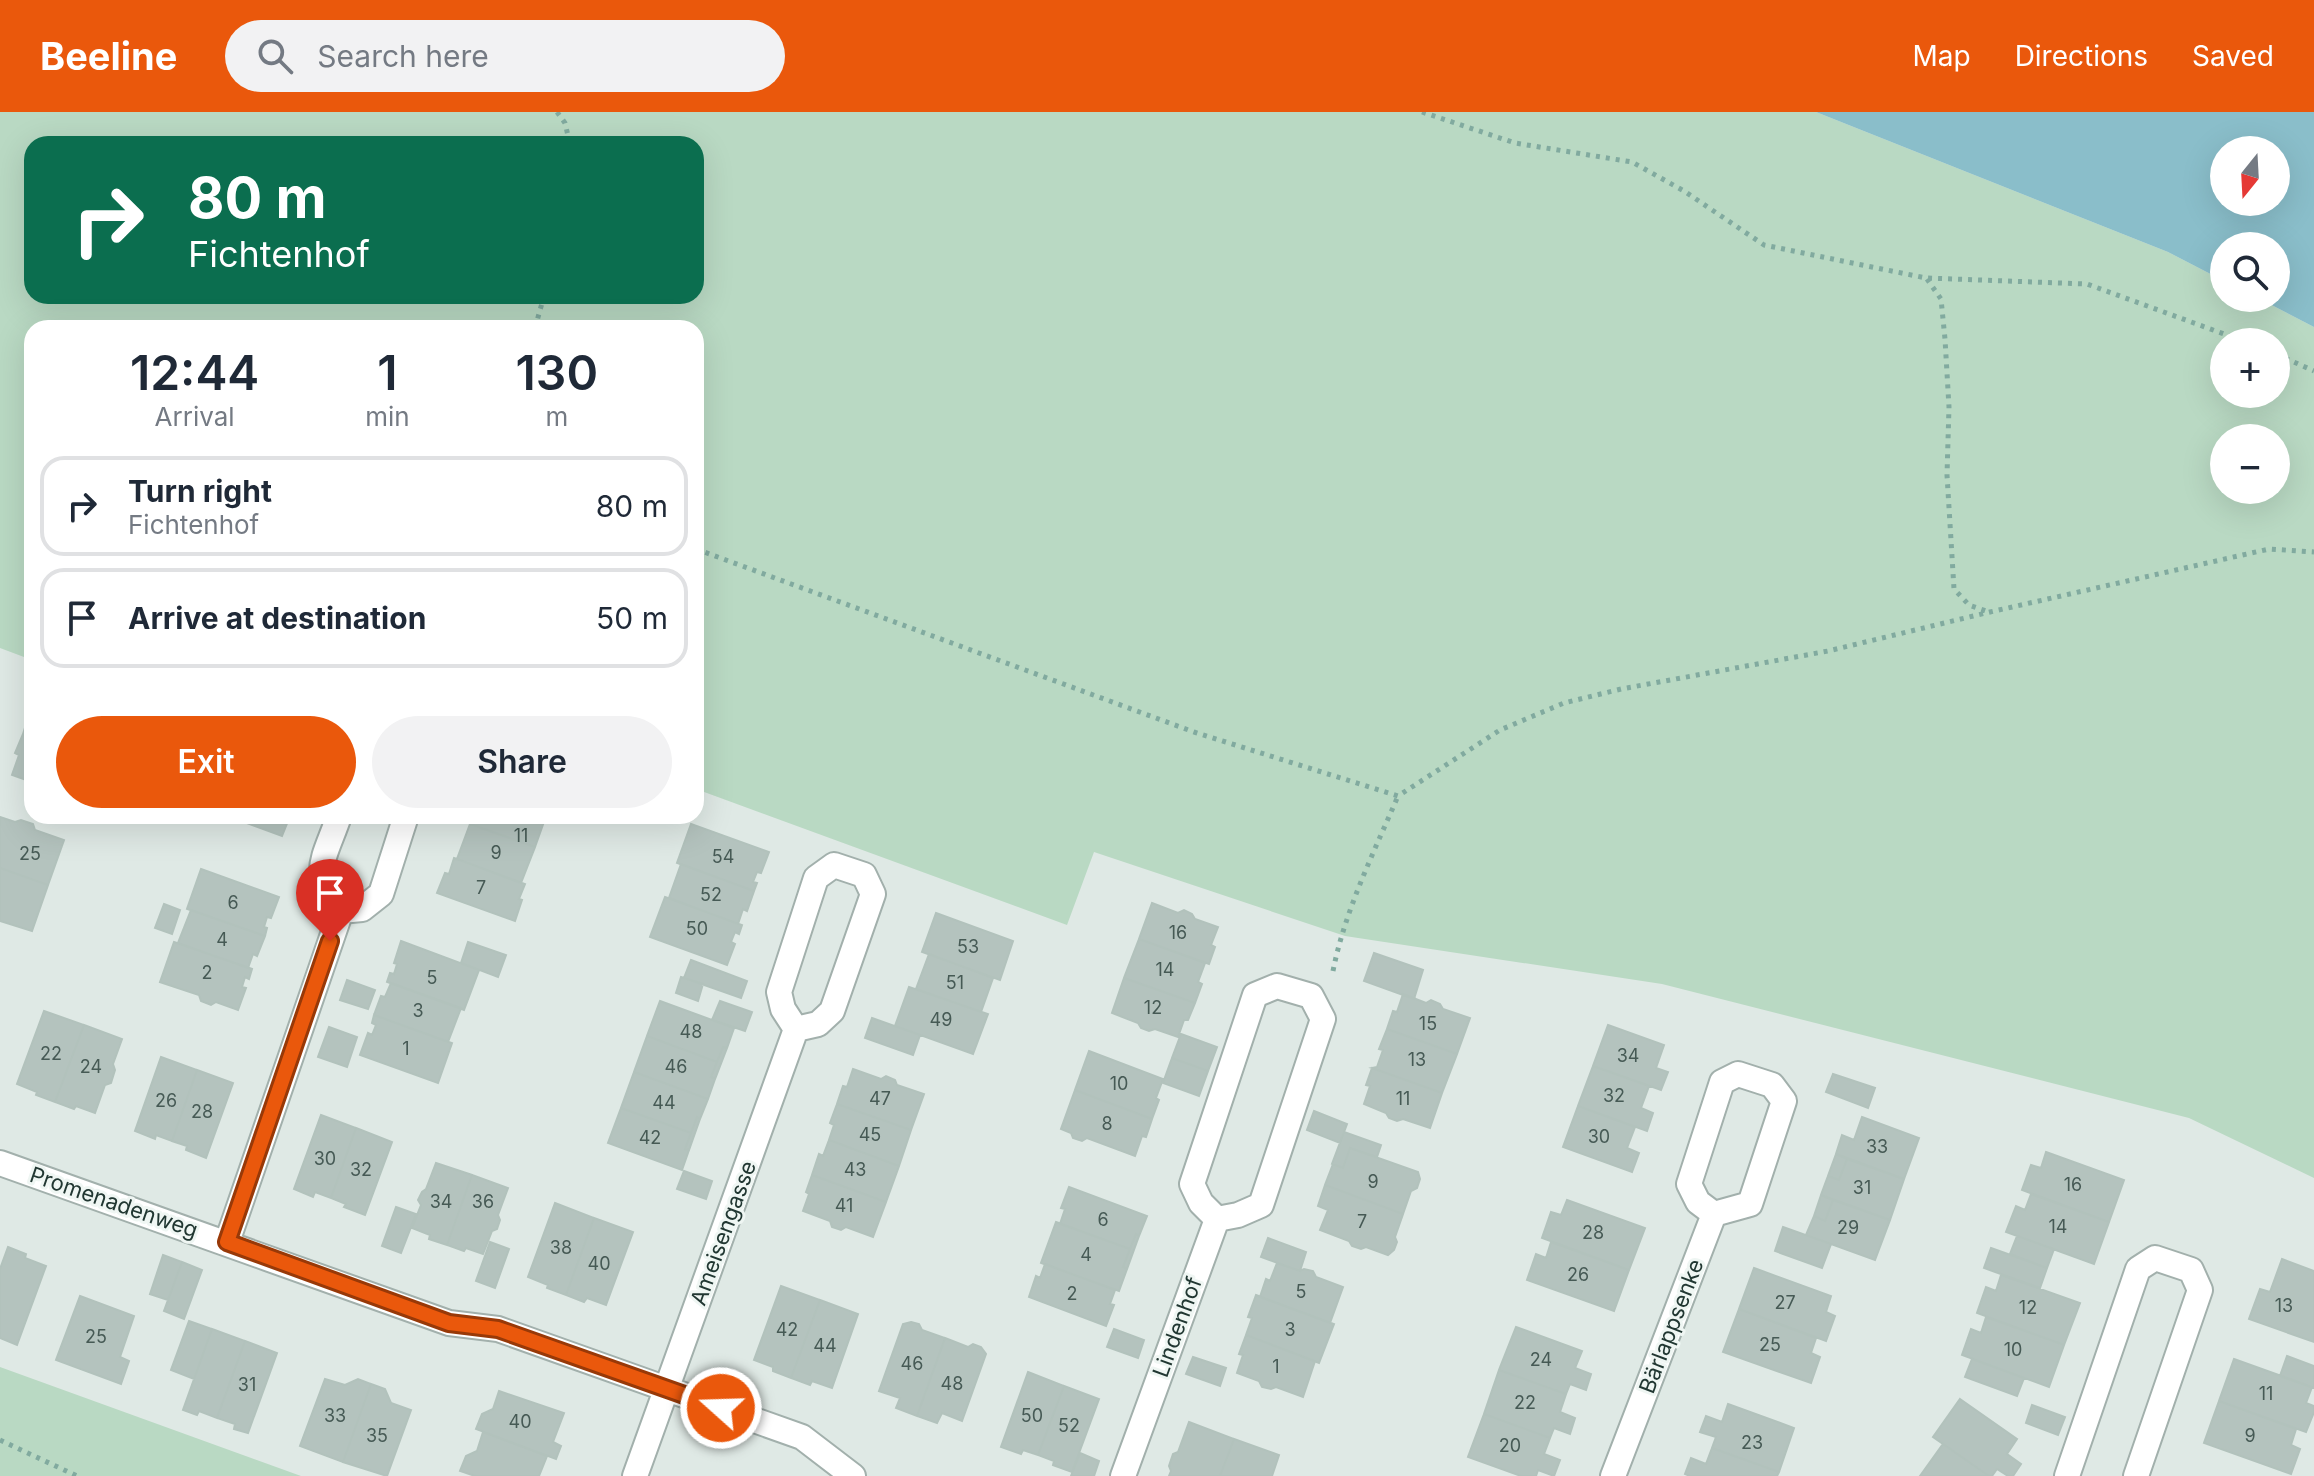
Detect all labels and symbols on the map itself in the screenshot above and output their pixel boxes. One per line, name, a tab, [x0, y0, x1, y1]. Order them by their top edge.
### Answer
north arrow	[2210, 136, 2290, 216]
house number: 11	[514, 825, 528, 846]
house number: 9	[490, 842, 502, 863]
house number: 25	[19, 843, 41, 864]
house number: 54	[712, 846, 734, 867]
pin	[296, 859, 364, 941]
house number: 7	[476, 877, 486, 898]
house number: 52	[700, 884, 722, 905]
house number: 6	[227, 892, 239, 913]
house number: 50	[686, 918, 708, 939]
house number: 16	[1169, 922, 1187, 943]
house number: 4	[216, 929, 228, 950]
house number: 53	[957, 936, 979, 957]
house number: 14	[1156, 959, 1174, 980]
house number: 2	[202, 962, 212, 983]
house number: 5	[427, 967, 437, 988]
house number: 51	[946, 972, 964, 993]
house number: 12	[1144, 997, 1162, 1018]
house number: 3	[412, 1000, 424, 1021]
house number: 49	[930, 1009, 952, 1030]
house number: 15	[1419, 1013, 1437, 1034]
house number: 48	[680, 1021, 702, 1042]
house number: 1	[402, 1038, 410, 1059]
house number: 22	[40, 1043, 62, 1064]
house number: 34	[1617, 1045, 1639, 1066]
house number: 13	[1408, 1049, 1426, 1070]
house number: 24	[80, 1056, 102, 1077]
house number: 46	[665, 1056, 687, 1077]
house number: 10	[1110, 1073, 1128, 1094]
house number: 32	[1603, 1085, 1625, 1106]
house number: 47	[869, 1088, 891, 1109]
house number: 11	[1396, 1088, 1410, 1109]
house number: 26	[155, 1090, 177, 1111]
house number: 44	[652, 1092, 676, 1113]
house number: 28	[191, 1101, 213, 1122]
house number: 8	[1101, 1113, 1113, 1134]
house number: 45	[859, 1124, 881, 1145]
house number: 30	[1588, 1126, 1610, 1147]
house number: 42	[639, 1127, 661, 1148]
house number: 33	[1866, 1136, 1888, 1157]
house number: 30	[314, 1148, 336, 1169]
street label: Ameisengasse	[685, 1157, 761, 1309]
house number: 32	[350, 1159, 372, 1180]
house number: 43	[844, 1159, 866, 1180]
street label: Promenadenweg	[27, 1161, 201, 1243]
house number: 9	[1367, 1171, 1379, 1192]
house number: 16	[2064, 1174, 2082, 1195]
house number: 31	[1853, 1177, 1871, 1198]
house number: 34	[430, 1191, 452, 1212]
house number: 36	[472, 1191, 494, 1212]
house number: 41	[835, 1195, 853, 1216]
house number: 6	[1097, 1209, 1109, 1230]
house number: 7	[1357, 1211, 1367, 1232]
house number: 14	[2049, 1216, 2067, 1237]
house number: 29	[1837, 1217, 1859, 1238]
house number: 28	[1582, 1222, 1604, 1243]
house number: 38	[550, 1237, 572, 1258]
house number: 4	[1080, 1244, 1092, 1265]
house number: 40	[588, 1253, 610, 1274]
street label: Bärlappsenke	[1633, 1255, 1709, 1397]
house number: 26	[1567, 1264, 1589, 1285]
street label: Lindenhof	[1147, 1273, 1207, 1381]
house number: 5	[1296, 1281, 1306, 1302]
house number: 2	[1067, 1283, 1077, 1304]
house number: 27	[1774, 1292, 1796, 1313]
house number: 13	[2275, 1295, 2293, 1316]
house number: 12	[2019, 1297, 2037, 1318]
house number: 42	[776, 1319, 798, 1340]
house number: 3	[1284, 1319, 1296, 1340]
house number: 25	[85, 1326, 107, 1347]
house number: 25	[1759, 1334, 1781, 1355]
house number: 44	[813, 1335, 837, 1356]
house number: 10	[2004, 1339, 2022, 1360]
house number: 24	[1530, 1349, 1552, 1370]
house number: 46	[901, 1353, 923, 1374]
house number: 1	[1272, 1356, 1280, 1377]
position arrow	[679, 1366, 763, 1450]
house number: 48	[941, 1373, 963, 1394]
house number: 31	[238, 1374, 256, 1395]
house number: 11	[2259, 1383, 2273, 1404]
house number: 22	[1514, 1392, 1536, 1413]
house number: 33	[324, 1405, 346, 1426]
house number: 50	[1021, 1405, 1043, 1426]
house number: 40	[509, 1411, 531, 1432]
house number: 52	[1058, 1415, 1080, 1436]
house number: 35	[366, 1425, 388, 1446]
house number: 9	[2244, 1425, 2256, 1446]
house number: 23	[1741, 1432, 1763, 1453]
house number: 20	[1499, 1435, 1521, 1456]

